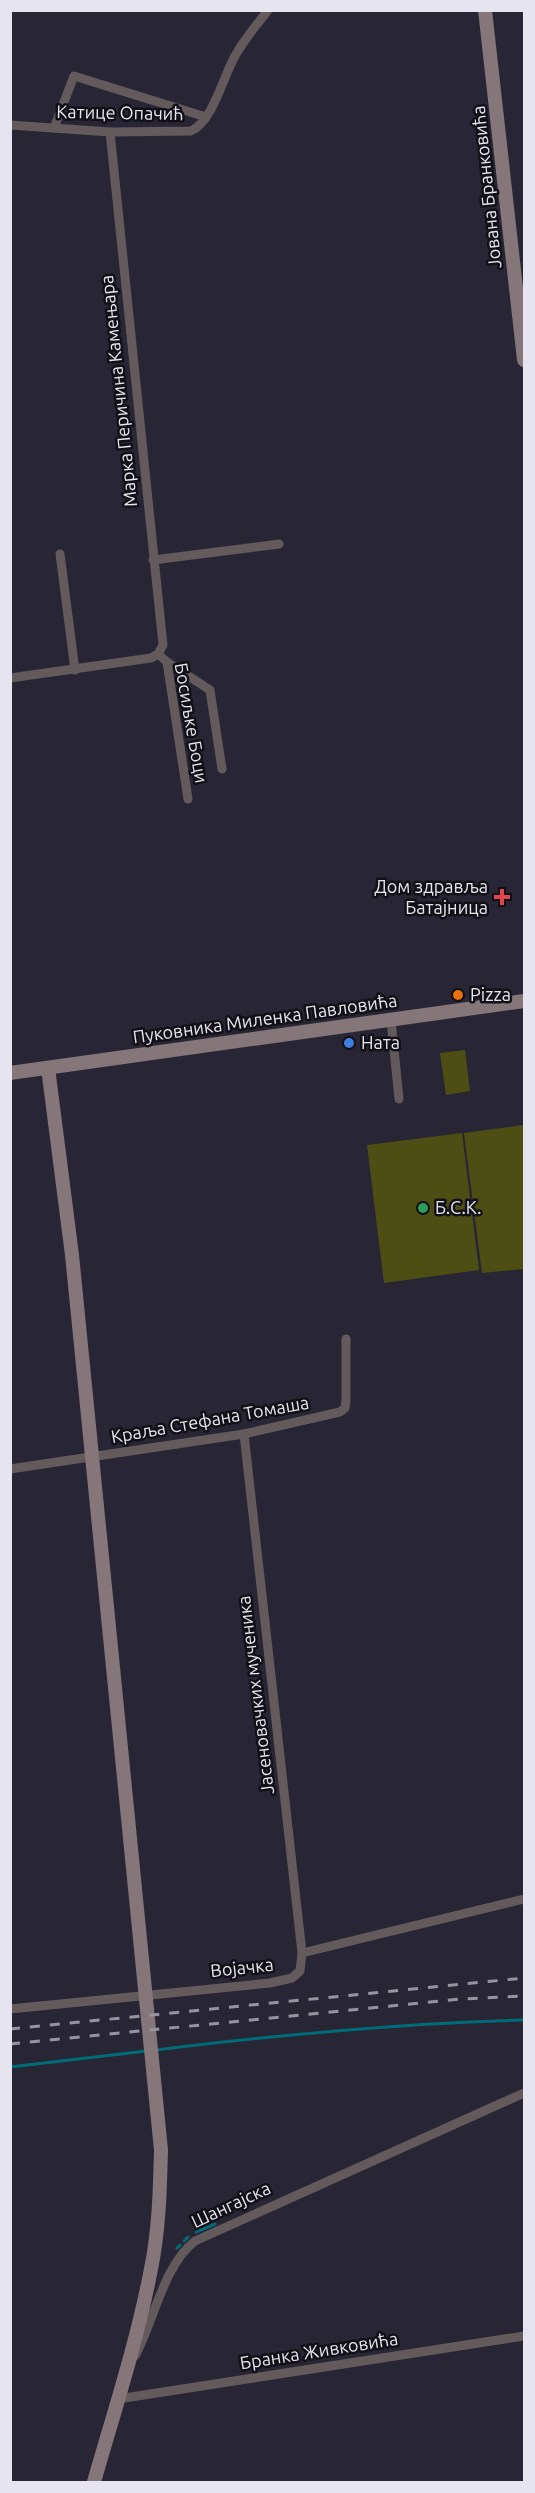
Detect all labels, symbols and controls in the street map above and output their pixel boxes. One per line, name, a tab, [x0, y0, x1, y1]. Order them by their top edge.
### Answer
street label: Катице Опачић	[56, 101, 184, 123]
street label: Јована Бранковића	[468, 105, 504, 269]
street label: Марка Перичина Камењара	[96, 274, 140, 508]
street label: Босиљке Боци	[172, 661, 212, 785]
place label: Дом здравља Батајница	[374, 876, 488, 917]
marker: Дом здравља Батајница	[493, 888, 511, 906]
place label: Pizza	[470, 984, 511, 1004]
marker: Pizza	[451, 988, 465, 1002]
street label: Пуковника Миленка Павловића	[131, 990, 398, 1046]
place label: Ната	[361, 1032, 400, 1052]
marker: Ната	[342, 1036, 356, 1050]
place label: Б.С.К.	[435, 1197, 482, 1217]
marker: Б.С.К.	[416, 1201, 430, 1215]
street label: Краља Стефана Томаша	[109, 1392, 310, 1446]
street label: Јасеновачких мученика	[233, 1595, 277, 1796]
street label: Војачка	[209, 1954, 275, 1980]
street label: Шангајска	[188, 2177, 273, 2231]
street label: Бранка Живковића	[238, 2328, 399, 2372]

